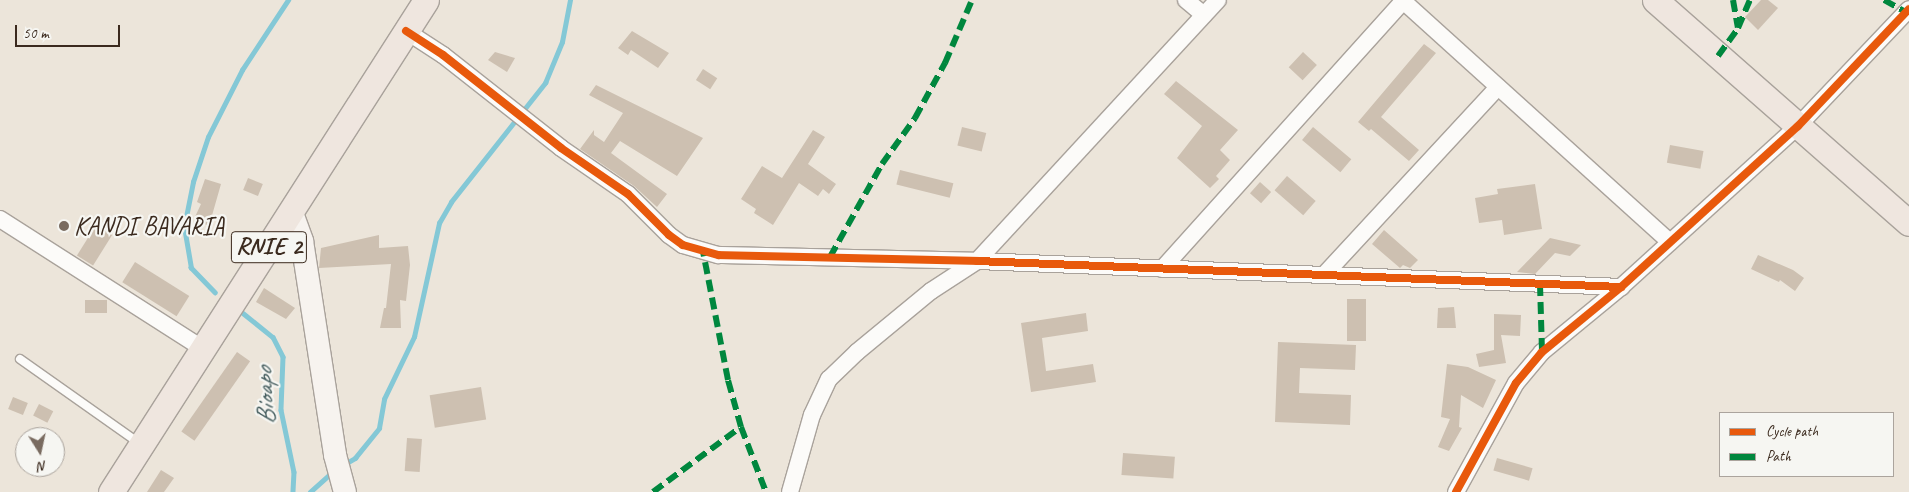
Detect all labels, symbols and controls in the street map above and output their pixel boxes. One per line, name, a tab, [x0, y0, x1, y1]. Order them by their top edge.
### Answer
scale bar	[18, 15, 122, 47]
text: 50 m	[23, 24, 49, 43]
place label: KANDI BAVARIA	[74, 211, 226, 241]
marker: KANDI BAVARIA	[58, 220, 70, 232]
road number: RNIE 2	[230, 226, 308, 268]
water label: Bioapo	[248, 366, 282, 426]
legend	[1719, 412, 1894, 477]
text: Cycle path	[1766, 422, 1818, 441]
north arrow	[15, 427, 65, 477]
text: Path	[1766, 447, 1791, 466]
text: N	[37, 457, 48, 475]

